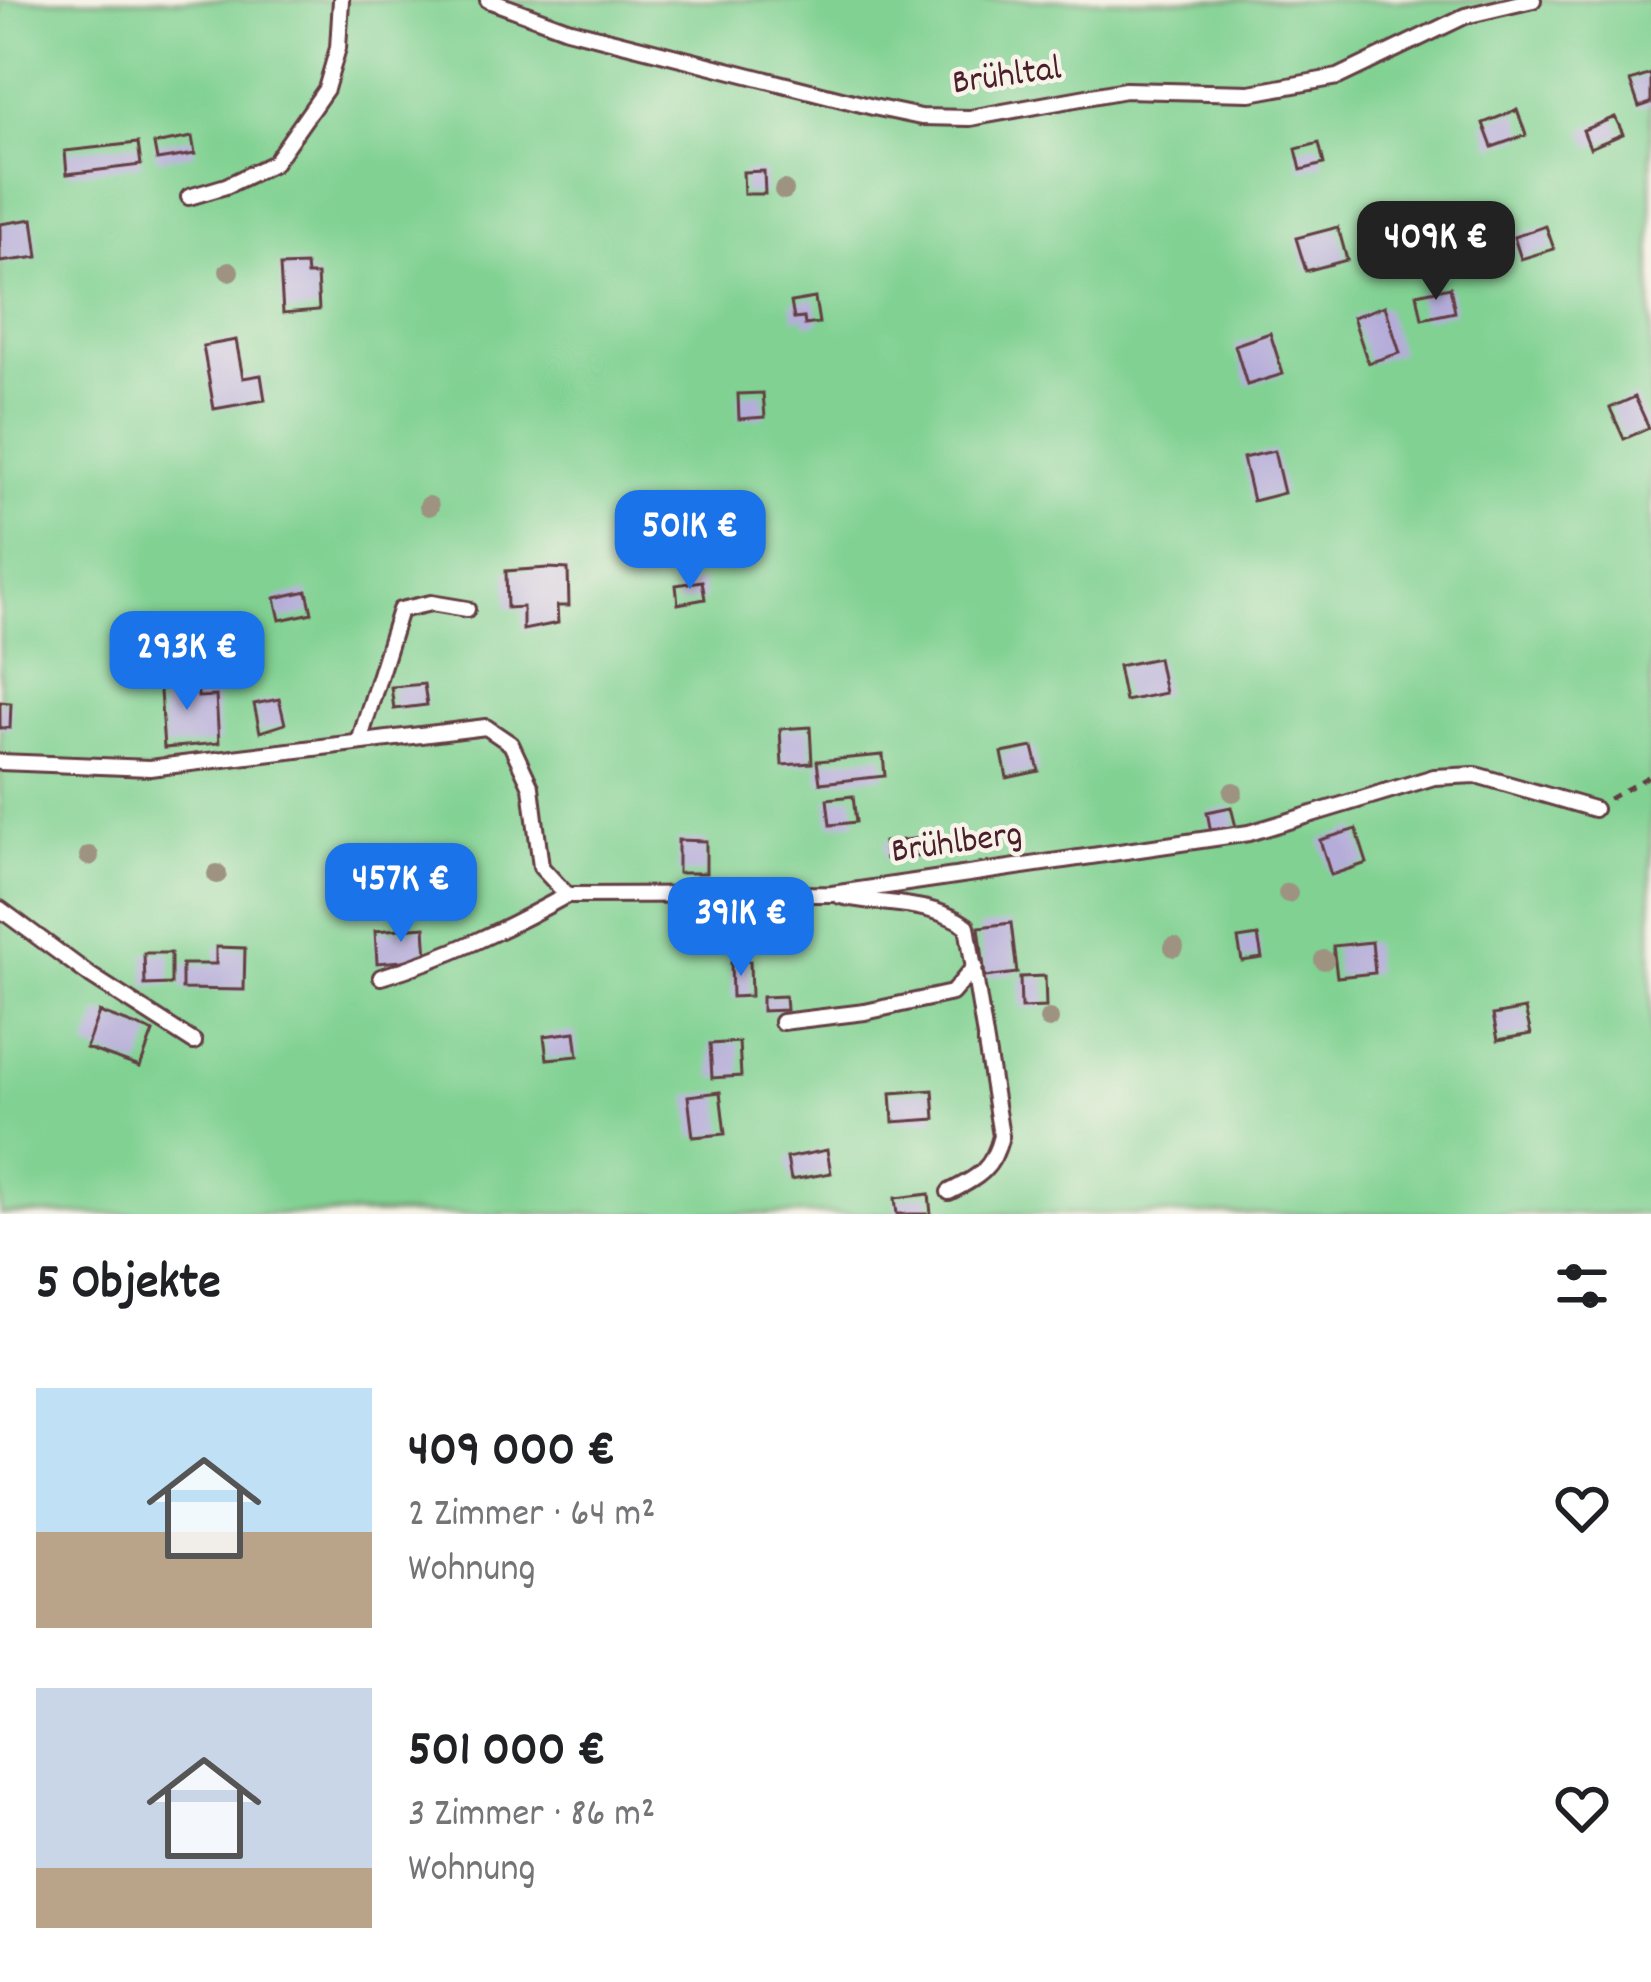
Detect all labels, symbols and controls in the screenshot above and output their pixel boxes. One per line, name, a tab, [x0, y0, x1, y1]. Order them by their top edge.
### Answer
street label: Brühltal	[949, 45, 1065, 111]
pin: 409K €	[1338, 201, 1534, 303]
text: 409K €	[1384, 212, 1488, 267]
pin: 501K €	[592, 490, 788, 592]
text: 501K €	[642, 501, 738, 556]
pin: 293K €	[89, 611, 285, 713]
text: 293K €	[137, 622, 237, 677]
street label: Brühlberg	[888, 810, 1026, 880]
pin: 457K €	[303, 843, 499, 945]
text: 457K €	[352, 854, 450, 909]
pin: 391K €	[643, 877, 839, 979]
text: 391K €	[695, 888, 787, 943]
text: 5 Objekte	[36, 1250, 221, 1322]
icon: filters	[1549, 1253, 1615, 1319]
text: 409 000 €	[408, 1417, 616, 1489]
icon: home	[132, 1436, 276, 1580]
icon: heart	[1549, 1475, 1615, 1541]
text: 2 Zimmer · 64 m²	[408, 1489, 656, 1544]
text: Wohnung	[408, 1544, 536, 1599]
text: 501 000 €	[408, 1717, 606, 1789]
icon: home	[132, 1736, 276, 1880]
icon: heart	[1549, 1775, 1615, 1841]
text: 3 Zimmer · 86 m²	[408, 1789, 655, 1844]
text: Wohnung	[408, 1844, 536, 1899]

